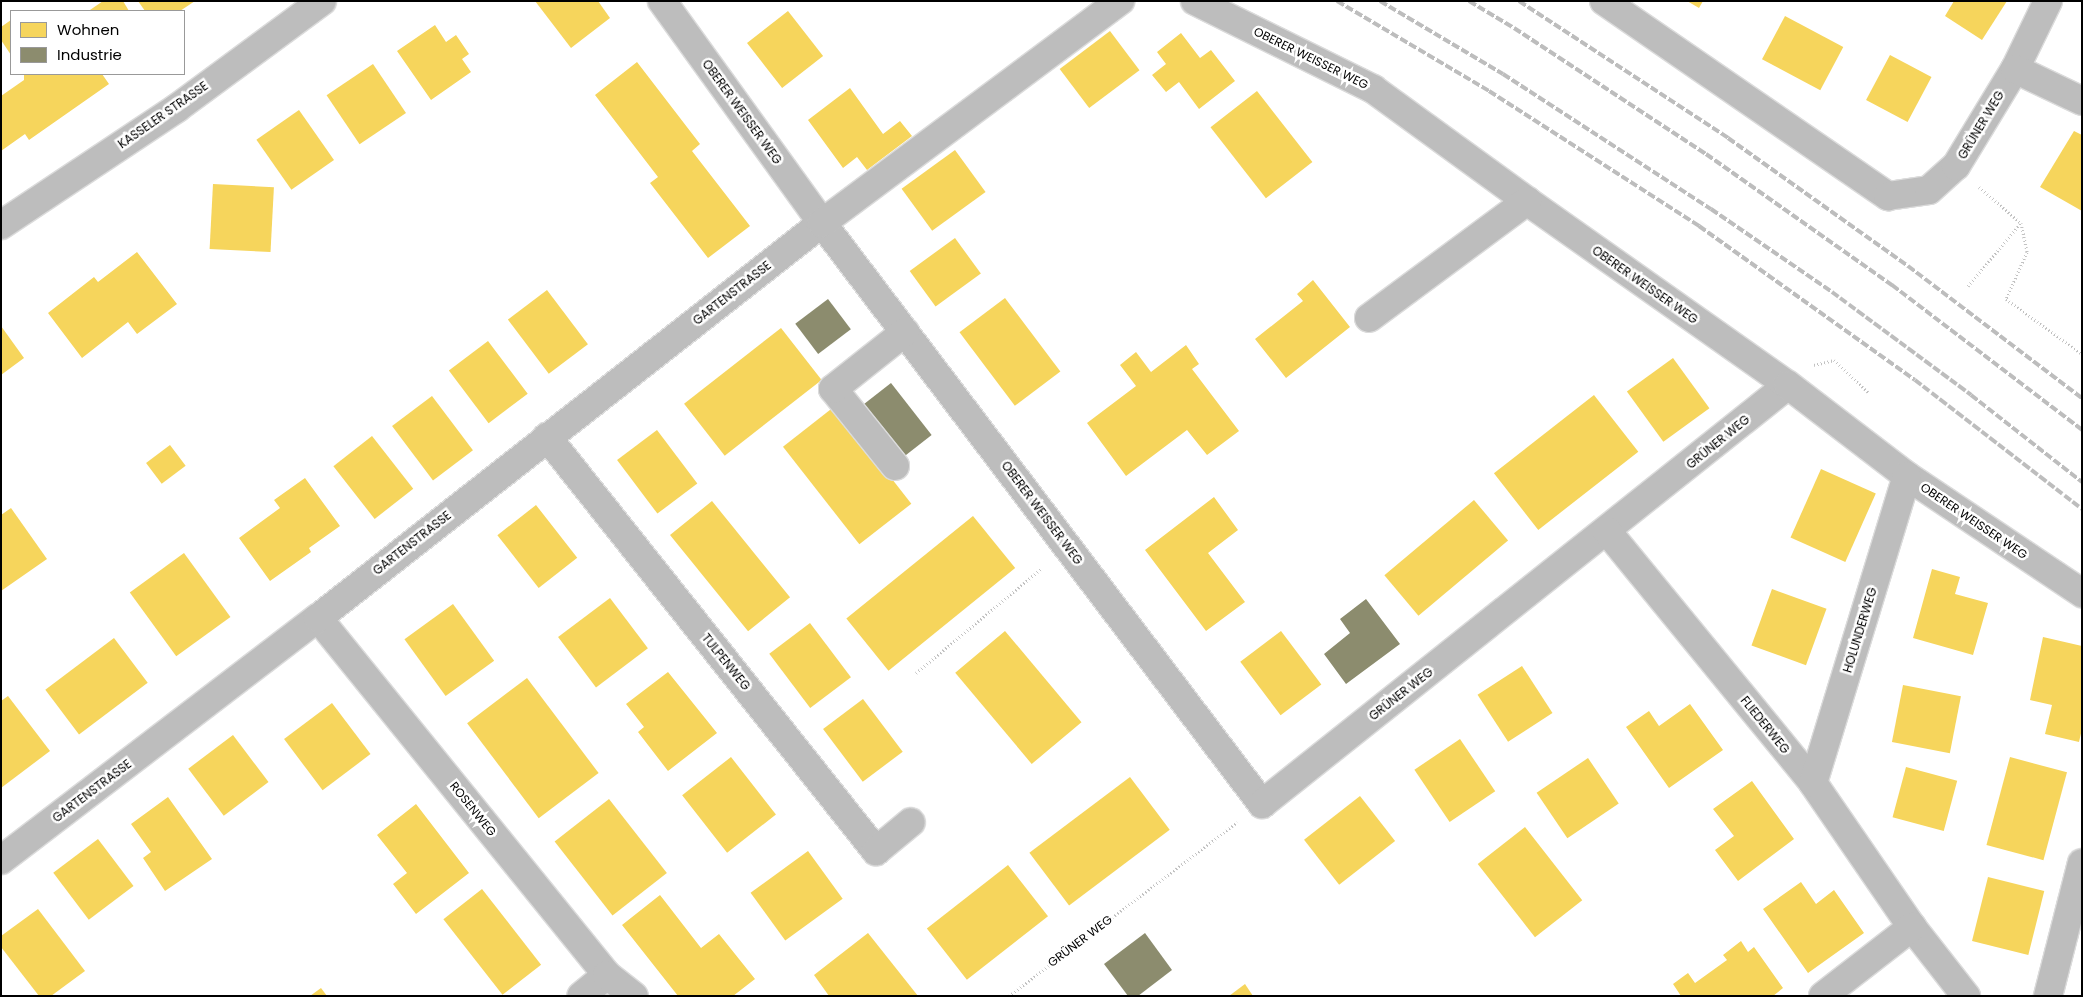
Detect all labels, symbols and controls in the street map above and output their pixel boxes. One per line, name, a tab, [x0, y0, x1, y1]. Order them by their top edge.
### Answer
legend	[10, 10, 185, 75]
text: Wohnen	[57, 19, 119, 40]
street label: OBERER WEISSER WEG	[1251, 24, 1371, 92]
text: Industrie	[57, 44, 122, 65]
street label: OBERER WEISSER WEG	[699, 57, 785, 167]
street label: KASSELER STRASSE	[115, 79, 211, 151]
street label: GRÜNER WEG	[1955, 88, 2007, 162]
street label: OBERER WEISSER WEG	[1589, 243, 1701, 327]
street label: GARTENSTRASSE	[690, 258, 774, 328]
street label: GRÜNER WEG	[1684, 412, 1752, 472]
street label: OBERER WEISSER WEG	[998, 458, 1086, 568]
street label: OBERER WEISSER WEG	[1918, 480, 2030, 562]
street label: GARTENSTRASSE	[370, 508, 454, 578]
street label: HOLUNDERWEG	[1840, 586, 1880, 674]
street label: TULPENWEG	[699, 631, 753, 693]
street label: GRÜNER WEG	[1366, 665, 1436, 723]
street label: FLIEDERWEG	[1738, 693, 1792, 757]
street label: GARTENSTRASSE	[50, 757, 134, 825]
street label: ROSENWEG	[447, 779, 499, 839]
street label: GRÜNER WEG	[1045, 912, 1115, 970]

